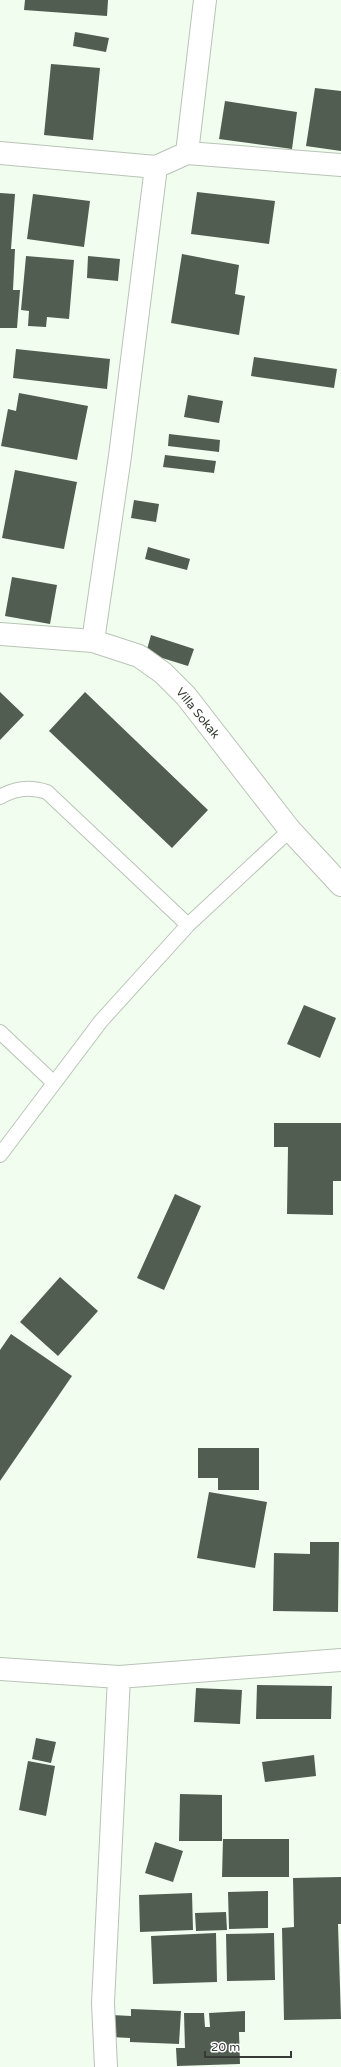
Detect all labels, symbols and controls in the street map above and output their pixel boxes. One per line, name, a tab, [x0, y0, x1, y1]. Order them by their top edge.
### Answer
street label: Villa Sokak	[173, 685, 223, 742]
scale bar	[205, 2033, 291, 2059]
text: 20 m	[211, 2040, 240, 2054]

